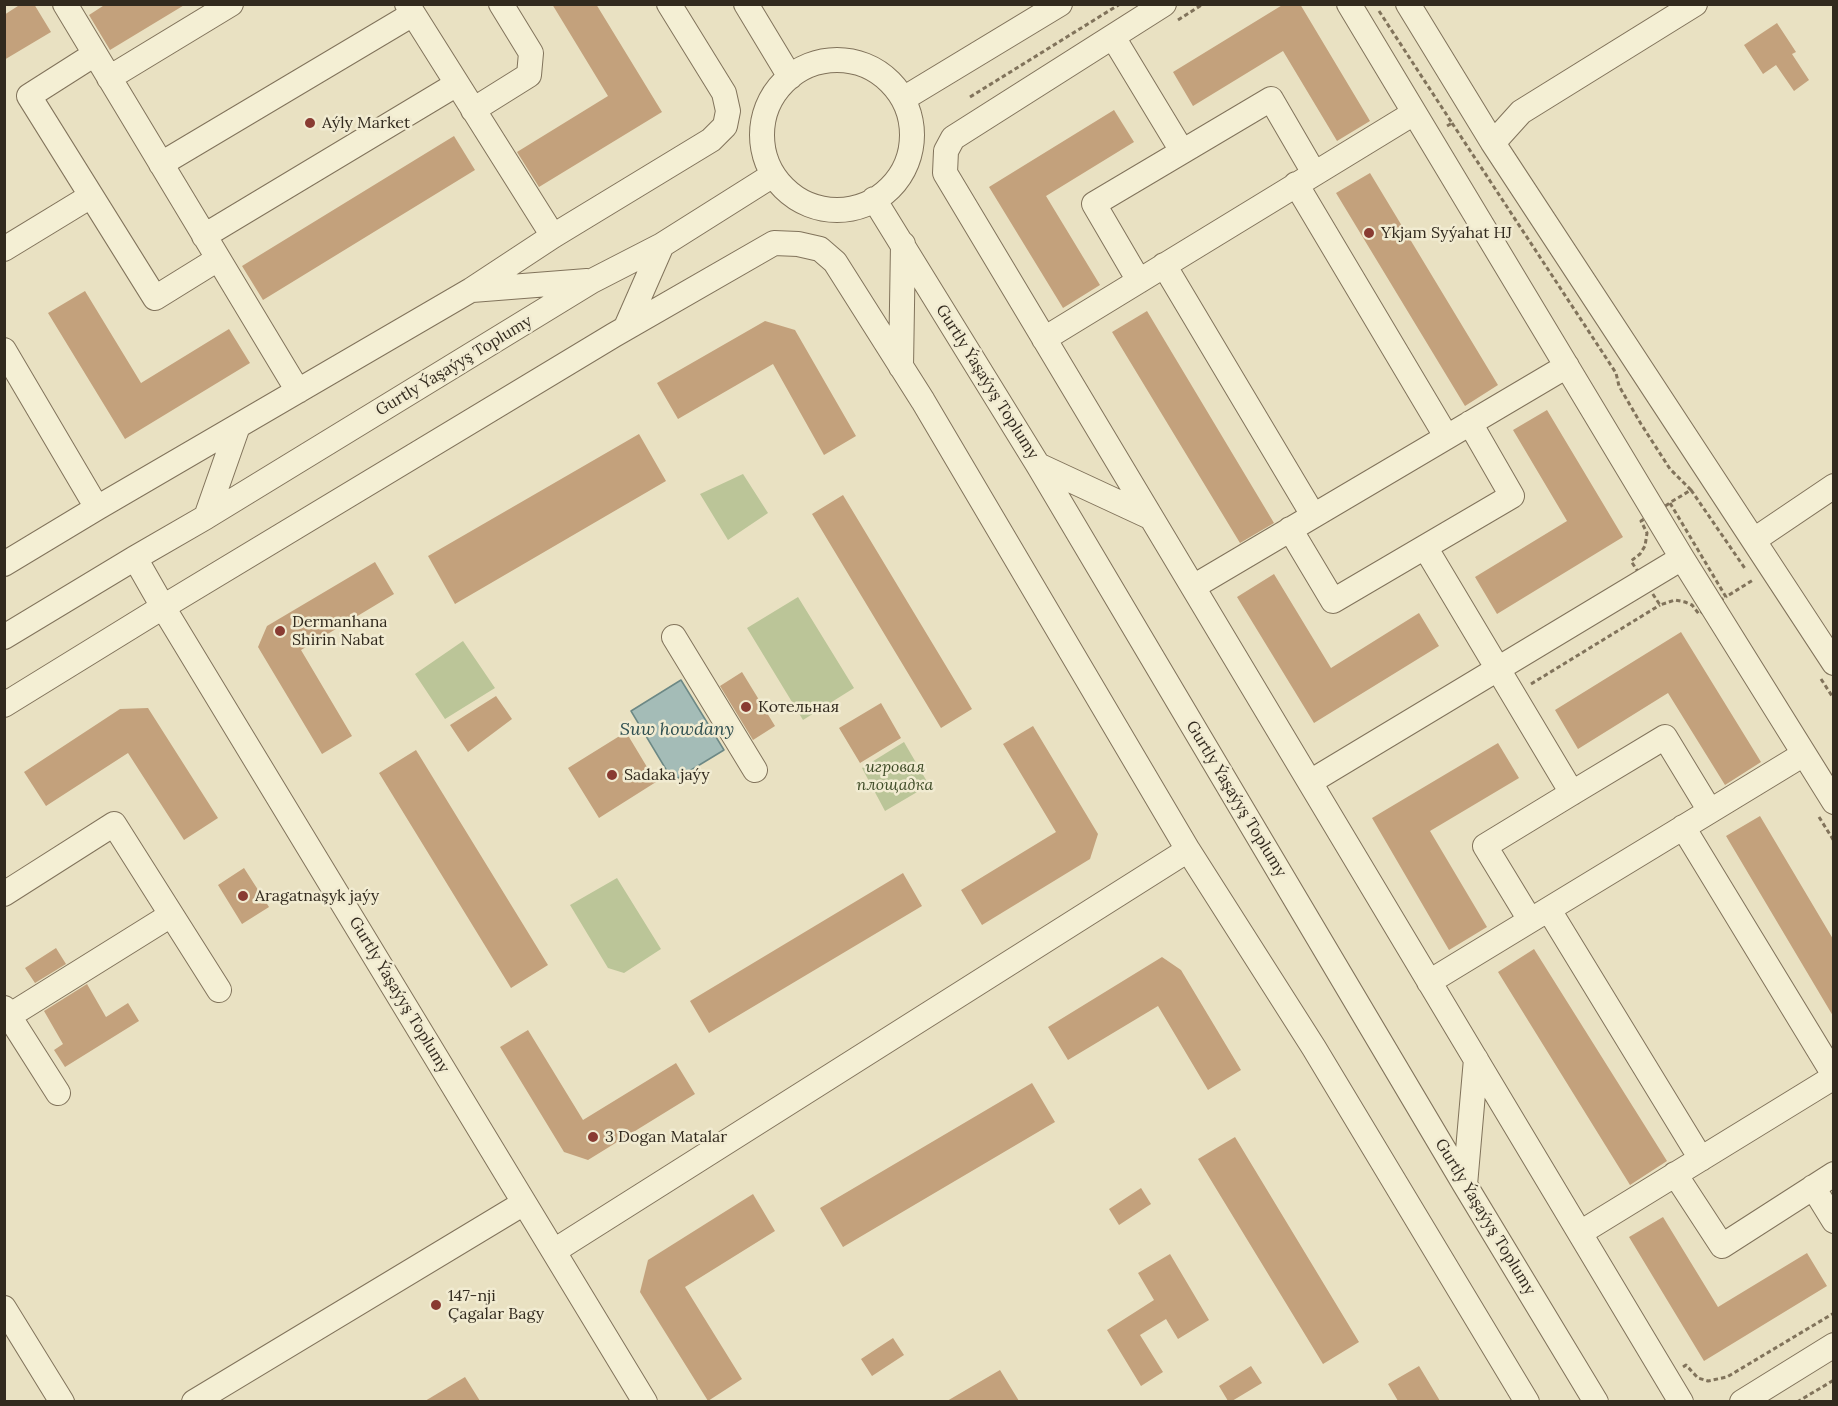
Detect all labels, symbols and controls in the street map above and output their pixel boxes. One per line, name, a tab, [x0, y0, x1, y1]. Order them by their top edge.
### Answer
place label: Aýly Market	[322, 113, 410, 133]
marker: Aýly Market	[303, 116, 317, 130]
place label: Ykjam Syýahat HJ	[1381, 223, 1512, 243]
marker: Ykjam Syýahat HJ	[1362, 226, 1376, 240]
street label: Gurtly Ýaşaýyş Toplumy	[932, 301, 1042, 463]
street label: Gurtly Ýaşaýyş Toplumy	[372, 312, 536, 420]
place label: Dermanhana Shirin Nabat	[292, 612, 388, 650]
marker: Dermanhana Shirin Nabat	[273, 624, 287, 638]
place label: Котельная	[758, 697, 839, 717]
marker: Котельная	[739, 700, 753, 714]
street label: Gurtly Ýaşaýyş Toplumy	[1182, 717, 1290, 881]
water label: Suw howdany	[620, 719, 734, 741]
park label: игровая площадка	[857, 757, 933, 795]
place label: Sadaka jaýy	[624, 765, 710, 785]
marker: Sadaka jaýy	[605, 768, 619, 782]
place label: Aragatnaşyk jaýy	[255, 886, 379, 906]
marker: Aragatnaşyk jaýy	[236, 889, 250, 903]
street label: Gurtly Ýaşaýyş Toplumy	[345, 913, 453, 1077]
place label: 3 Dogan Matalar	[605, 1127, 727, 1147]
marker: 3 Dogan Matalar	[586, 1130, 600, 1144]
street label: Gurtly Ýaşaýyş Toplumy	[1431, 1135, 1539, 1299]
place label: 147-nji Çagalar Bagy	[448, 1286, 544, 1324]
marker: 147-nji Çagalar Bagy	[429, 1298, 443, 1312]

